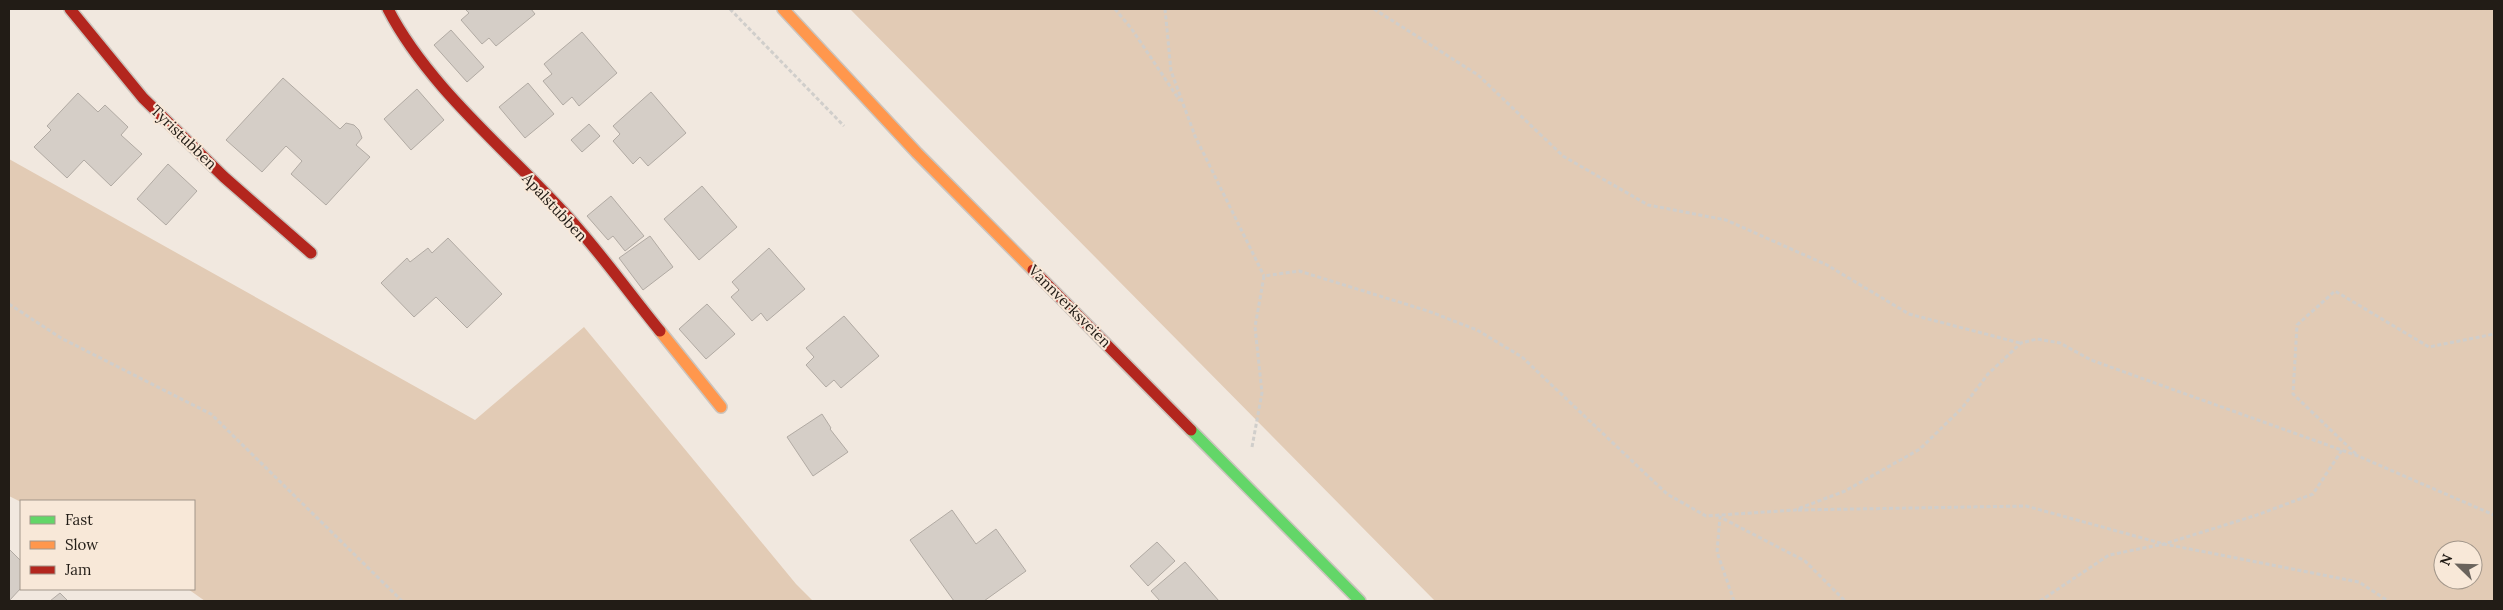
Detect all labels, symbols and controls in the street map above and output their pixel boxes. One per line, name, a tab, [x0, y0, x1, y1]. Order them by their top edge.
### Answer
street label: Tyristubben	[147, 101, 221, 173]
street label: Apalstubben	[518, 168, 591, 245]
street label: Vannverksveien	[1024, 260, 1115, 351]
legend	[20, 500, 195, 590]
text: Fast	[65, 510, 93, 529]
text: Slow	[65, 535, 98, 554]
north arrow	[2433, 540, 2483, 590]
text: N	[2436, 551, 2457, 568]
text: Jam	[64, 560, 92, 579]

